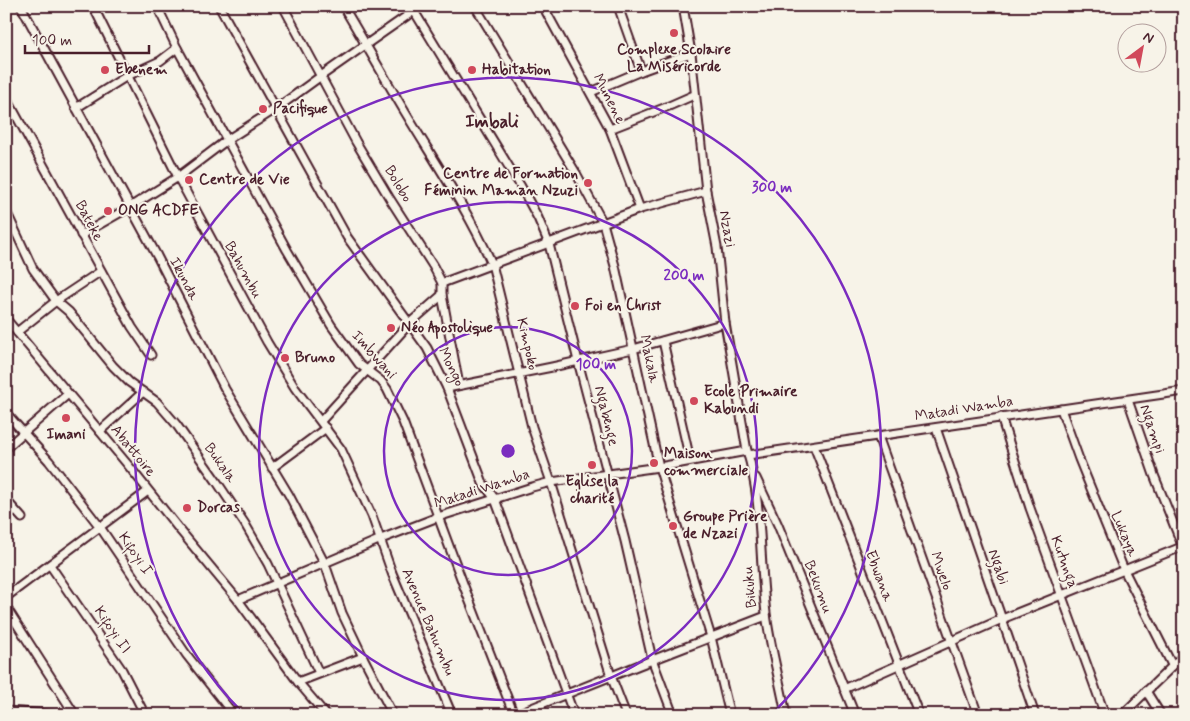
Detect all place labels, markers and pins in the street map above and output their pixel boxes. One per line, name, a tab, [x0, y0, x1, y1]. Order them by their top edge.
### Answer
marker: Complexe Scolaire La Miséricorde	[668, 27, 680, 39]
place label: Complexe Scolaire La Miséricorde	[617, 40, 731, 77]
place label: Ebenem	[115, 60, 168, 80]
place label: Habitation	[482, 60, 551, 80]
marker: Ebenem	[99, 64, 111, 76]
marker: Habitation	[466, 64, 478, 76]
place label: Pacifique	[273, 98, 328, 119]
marker: Pacifique	[257, 103, 269, 115]
place label: Centre de Formation Féminin Maman Nzuzi	[424, 164, 578, 201]
place label: Centre de Vie	[199, 170, 290, 190]
marker: Centre de Vie	[183, 174, 195, 186]
marker: Centre de Formation Féminin Maman Nzuzi	[582, 177, 594, 189]
place label: ONG ACDFE	[118, 201, 199, 221]
marker: ONG ACDFE	[102, 205, 114, 217]
place label: Foi en Christ	[585, 296, 662, 316]
marker: Foi en Christ	[569, 300, 581, 312]
place label: Néo Apostolique	[401, 318, 493, 339]
marker: Néo Apostolique	[385, 322, 397, 334]
place label: Bruno	[295, 348, 335, 368]
marker: Bruno	[279, 352, 291, 364]
place label: Ecole Primaire Kabundi	[704, 382, 798, 419]
marker: Ecole Primaire Kabundi	[688, 395, 700, 407]
marker: Imani	[60, 412, 72, 424]
place label: Imani	[47, 425, 86, 445]
centre of rings	[499, 442, 517, 460]
place label: Maison commerciale	[664, 444, 749, 481]
marker: Maison commerciale	[648, 457, 660, 469]
marker: Eglise la charité	[586, 459, 598, 471]
place label: Eglise la charité	[565, 472, 619, 509]
place label: Dorcas	[197, 498, 240, 518]
marker: Dorcas	[181, 502, 193, 514]
place label: Groupe Prière de Nzazi	[683, 507, 768, 544]
marker: Groupe Prière de Nzazi	[667, 520, 679, 532]

